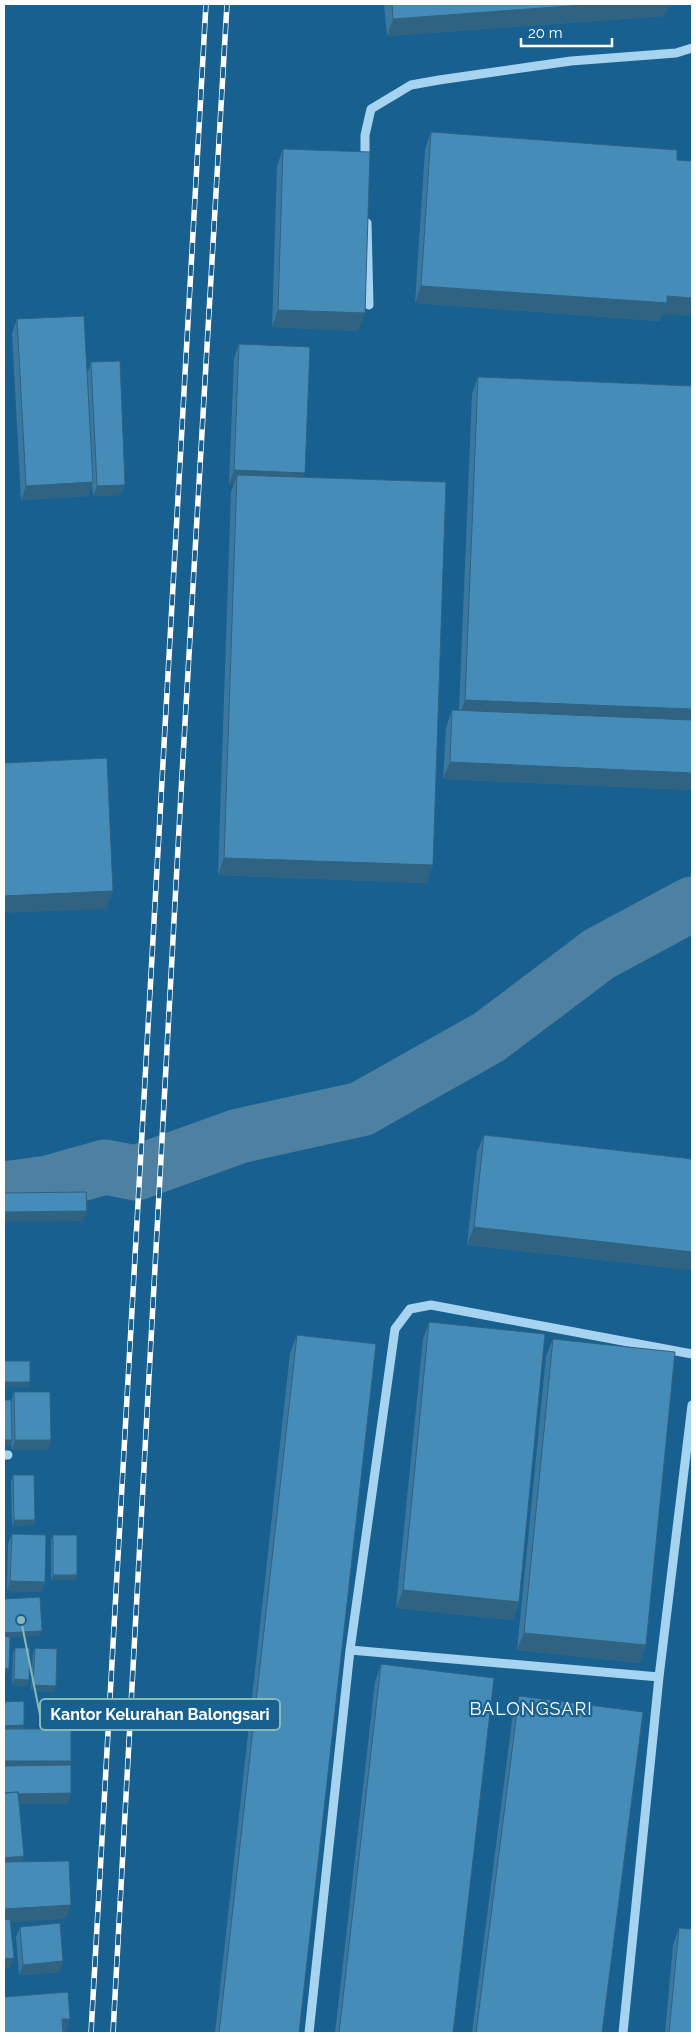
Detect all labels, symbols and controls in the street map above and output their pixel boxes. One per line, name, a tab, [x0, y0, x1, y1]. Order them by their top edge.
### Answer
scale bar	[521, 15, 612, 47]
text: 20 m	[528, 24, 563, 42]
district label: BALONGSARI	[469, 1698, 593, 1719]
callout: Kantor Kelurahan Balongsari	[40, 1699, 280, 1730]
text: Kantor Kelurahan Balongsari	[50, 1705, 270, 1724]

